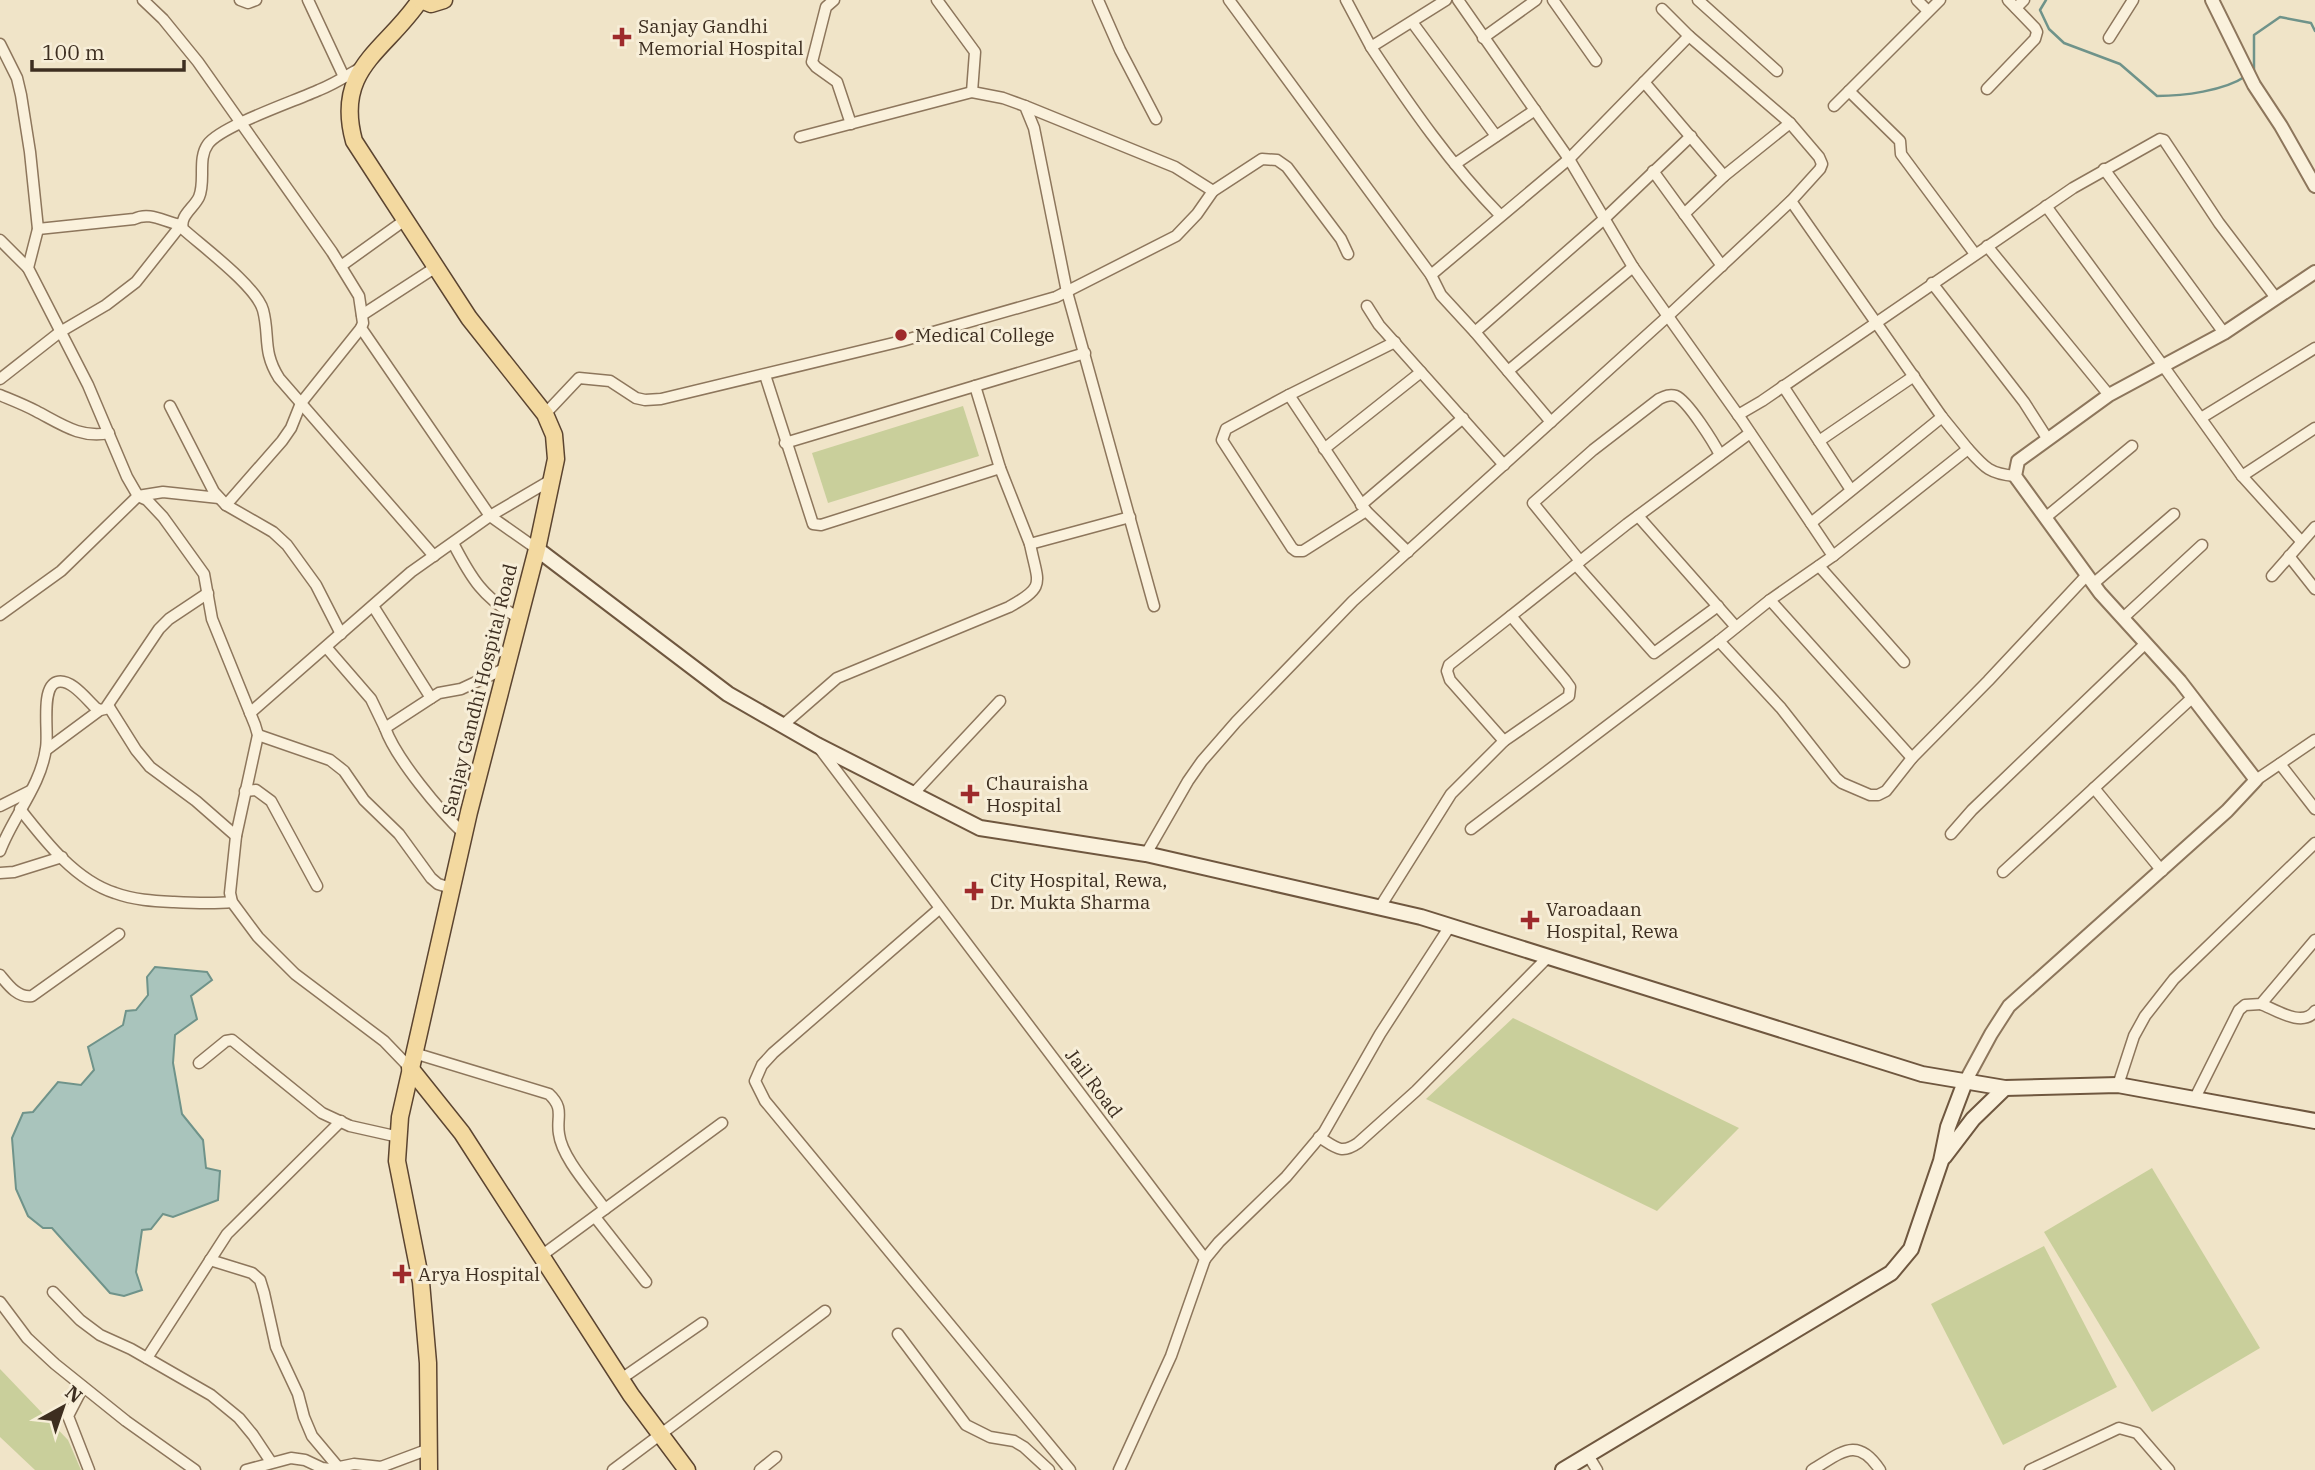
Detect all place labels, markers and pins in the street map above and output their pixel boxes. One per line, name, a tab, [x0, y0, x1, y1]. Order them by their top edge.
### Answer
place label: Sanjay Gandhi Memorial Hospital	[638, 14, 804, 60]
marker: Sanjay Gandhi Memorial Hospital	[612, 27, 632, 47]
place label: Medical College	[915, 323, 1055, 347]
marker: Medical College	[893, 327, 909, 343]
place label: Chauraisha Hospital	[986, 771, 1089, 817]
marker: Chauraisha Hospital	[960, 784, 980, 804]
place label: City Hospital, Rewa, Dr. Mukta Sharma	[990, 868, 1167, 914]
marker: City Hospital, Rewa, Dr. Mukta Sharma	[964, 881, 984, 901]
place label: Varoadaan Hospital, Rewa	[1546, 897, 1679, 943]
marker: Varoadaan Hospital, Rewa	[1520, 910, 1540, 930]
place label: Arya Hospital	[418, 1262, 540, 1286]
marker: Arya Hospital	[392, 1264, 412, 1284]

